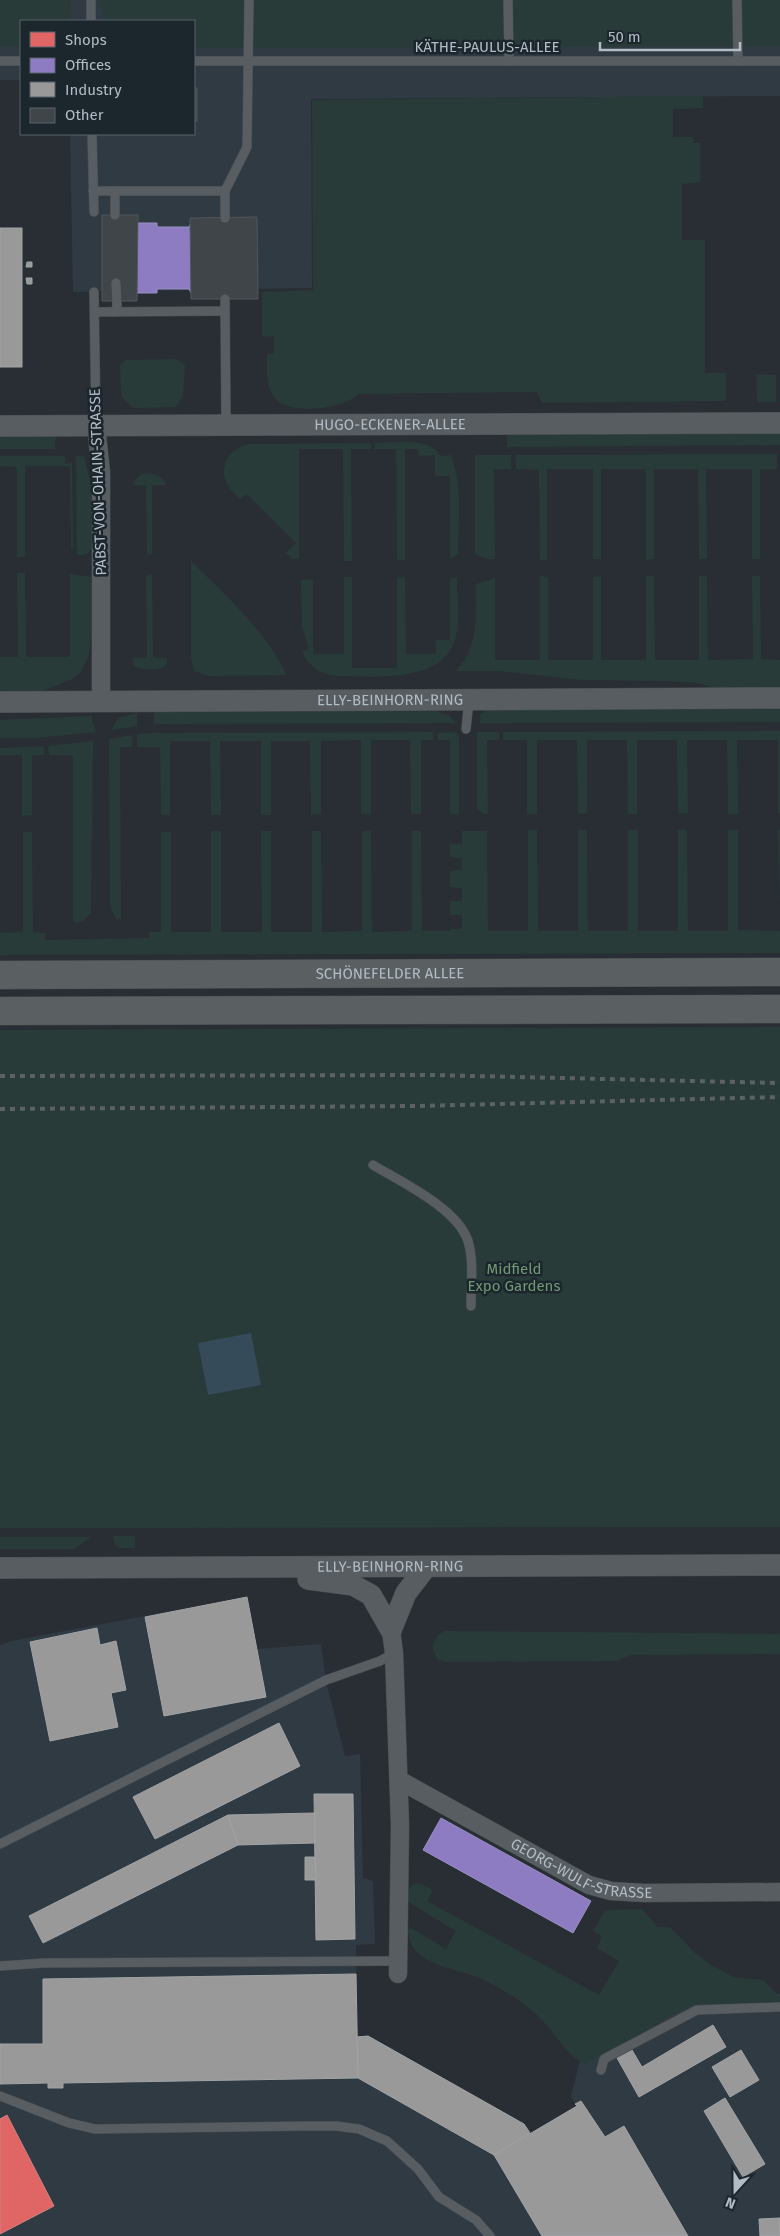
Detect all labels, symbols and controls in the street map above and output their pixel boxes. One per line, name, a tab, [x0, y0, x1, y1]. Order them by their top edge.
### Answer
legend	[20, 20, 195, 135]
scale bar	[600, 20, 740, 52]
text: 50 m	[608, 28, 641, 46]
text: Shops	[65, 31, 107, 49]
street label: KÄTHE-PAULUS-ALLEE	[414, 38, 560, 56]
text: Offices	[65, 56, 111, 74]
text: Industry	[65, 81, 122, 99]
text: Other	[65, 106, 104, 124]
street label: PABST-VON-OHAIN-STRASSE	[86, 388, 110, 576]
street label: HUGO-ECKENER-ALLEE	[314, 415, 466, 434]
street label: ELLY-BEINHORN-RING	[317, 691, 463, 709]
street label: SCHÖNEFELDER ALLEE	[316, 964, 464, 983]
park label: Midfield Expo Gardens	[468, 1260, 560, 1295]
street label: ELLY-BEINHORN-RING	[317, 1557, 463, 1576]
street label: GEORG-WULF-STRASSE	[507, 1834, 652, 1902]
north arrow	[710, 2166, 760, 2216]
text: N	[723, 2193, 738, 2212]

